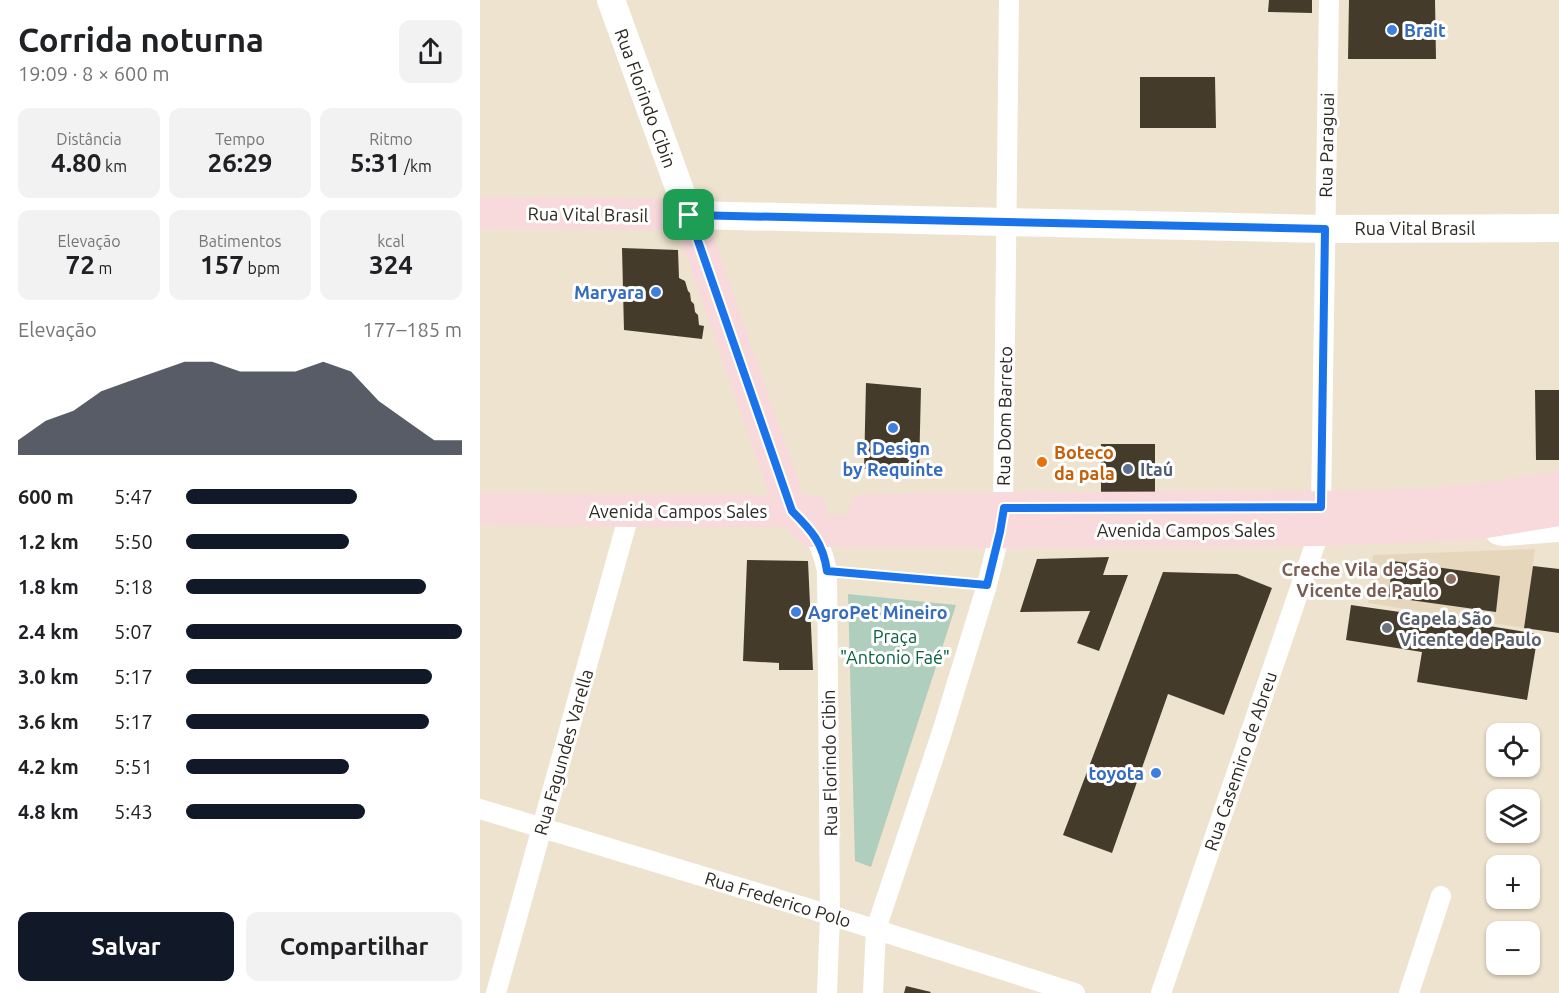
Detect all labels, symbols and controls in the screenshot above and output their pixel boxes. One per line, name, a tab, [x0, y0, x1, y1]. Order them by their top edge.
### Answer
button: share	[399, 20, 462, 83]
place label: Brait	[1404, 20, 1446, 40]
text: Corrida noturna	[18, 21, 264, 58]
marker: Brait	[1385, 23, 1399, 37]
street label: Rua Florindo Cibin	[611, 26, 681, 170]
text: 19:09 · 8 × 600 m	[18, 62, 170, 85]
street label: Rua Paraguai	[1315, 92, 1337, 198]
text: Distância	[56, 130, 122, 148]
text: Tempo	[215, 130, 265, 148]
text: Ritmo	[369, 130, 413, 148]
text: 4.80	[51, 148, 101, 177]
text: 26:29	[207, 148, 273, 177]
text: 5:31	[350, 148, 400, 177]
text: km	[101, 157, 127, 175]
text: /km	[400, 157, 432, 175]
pin	[663, 189, 714, 240]
icon: arrive	[672, 198, 705, 231]
street label: Rua Vital Brasil	[527, 203, 649, 225]
street label: Rua Vital Brasil	[1355, 218, 1476, 238]
text: Elevação	[58, 232, 121, 250]
text: Batimentos	[199, 232, 281, 250]
text: kcal	[377, 232, 405, 250]
text: 72	[66, 250, 95, 279]
text: 157	[200, 250, 244, 279]
text: 324	[369, 250, 413, 279]
text: m	[95, 259, 112, 277]
text: bpm	[244, 259, 280, 277]
place label: Maryara	[574, 282, 644, 302]
marker: Maryara	[649, 285, 663, 299]
text: Elevação	[18, 318, 97, 341]
text: 177–185 m	[363, 318, 462, 341]
street label: Rua Dom Barreto	[993, 346, 1015, 486]
marker: R Design by Requinte	[886, 421, 900, 435]
place label: R Design by Requinte	[843, 438, 943, 479]
place label: Boteco da pala	[1054, 442, 1115, 483]
marker: Boteco da pala	[1035, 455, 1049, 469]
place label: Itaú	[1140, 459, 1173, 479]
marker: Itaú	[1121, 462, 1135, 476]
text: 600 m	[18, 485, 74, 508]
text: 5:47	[114, 485, 153, 508]
street label: Avenida Campos Sales	[589, 501, 768, 521]
street label: Avenida Campos Sales	[1097, 520, 1276, 540]
text: 1.2 km	[18, 530, 79, 553]
text: 5:50	[114, 530, 153, 553]
place label: Creche Vila de São Vicente de Paulo	[1282, 559, 1439, 600]
marker: Creche Vila de São Vicente de Paulo	[1444, 572, 1458, 586]
text: 1.8 km	[18, 575, 79, 598]
text: 5:18	[114, 575, 153, 598]
place label: AgroPet Mineiro	[808, 602, 948, 622]
marker: AgroPet Mineiro	[789, 605, 803, 619]
place label: Capela São Vicente de Paulo	[1399, 608, 1542, 649]
text: 2.4 km	[18, 620, 79, 643]
text: 5:07	[114, 620, 153, 643]
marker: Capela São Vicente de Paulo	[1380, 621, 1394, 635]
park label: Praça "Antonio Faé"	[840, 626, 950, 667]
text: 3.0 km	[18, 665, 79, 688]
text: 5:17	[114, 665, 153, 688]
street label: Rua Fagundes Varella	[530, 667, 596, 837]
street label: Rua Casemiro de Abreu	[1200, 669, 1280, 853]
street label: Rua Florindo Cibin	[818, 689, 840, 837]
text: 3.6 km	[18, 710, 79, 733]
text: 5:17	[114, 710, 153, 733]
map controls	[1486, 723, 1540, 975]
button: locate	[1486, 723, 1540, 777]
text: 4.2 km	[18, 755, 79, 778]
text: 5:51	[114, 755, 153, 778]
place label: toyota	[1088, 763, 1144, 783]
marker: toyota	[1149, 766, 1163, 780]
button: layers	[1486, 789, 1540, 843]
text: 4.8 km	[18, 800, 79, 823]
text: 5:43	[114, 800, 153, 823]
button: +	[1486, 855, 1540, 909]
street label: Rua Frederico Polo	[703, 867, 853, 931]
button: Salvar	[18, 912, 234, 981]
button: Compartilhar	[246, 912, 462, 981]
button: −	[1486, 921, 1540, 975]

